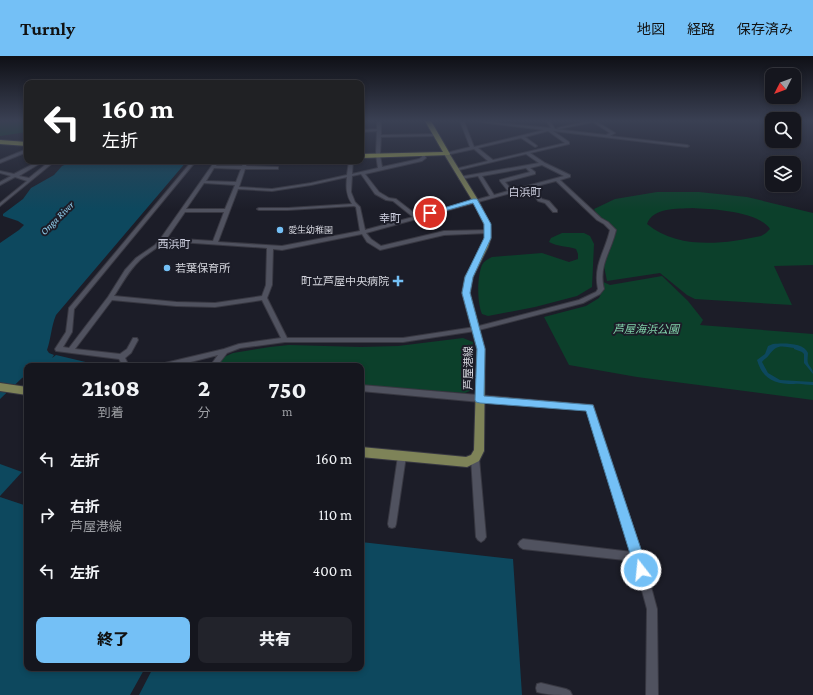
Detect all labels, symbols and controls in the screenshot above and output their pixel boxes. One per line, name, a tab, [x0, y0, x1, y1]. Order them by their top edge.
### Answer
text: Turnly	[20, 18, 75, 39]
text: 地図	[637, 21, 665, 37]
text: 経路	[687, 21, 715, 37]
text: 保存済み	[737, 21, 793, 37]
north arrow	[765, 68, 801, 104]
map controls	[765, 68, 801, 192]
text: 160 m	[102, 93, 174, 124]
icon: left	[36, 96, 88, 148]
button: search	[765, 112, 801, 148]
text: 左折	[102, 131, 138, 151]
button: layers	[765, 156, 801, 192]
district label: 白浜町	[509, 186, 542, 198]
pin	[413, 196, 447, 230]
water label: Onga River	[38, 199, 76, 237]
icon: arrive	[419, 202, 441, 224]
district label: 幸町	[379, 212, 401, 224]
marker: 愛生幼稚園	[275, 225, 285, 235]
place label: 愛生幼稚園	[288, 225, 333, 235]
district label: 西浜町	[158, 238, 191, 250]
place label: 若葉保育所	[175, 262, 231, 274]
marker: 若葉保育所	[162, 263, 172, 273]
place label: 町立芦屋中央病院	[301, 275, 389, 287]
marker: 町立芦屋中央病院	[392, 275, 404, 287]
park label: 芦屋海浜公園	[613, 323, 681, 335]
street label: 芦屋港線	[462, 346, 474, 390]
text: 21:08	[82, 374, 140, 401]
text: 2	[198, 374, 210, 401]
text: 750	[268, 376, 306, 403]
text: m	[282, 404, 292, 419]
text: 到着	[98, 405, 124, 420]
text: 分	[197, 405, 210, 420]
icon: left	[36, 448, 58, 470]
text: 160 m	[316, 451, 352, 467]
text: 左折	[70, 453, 100, 469]
text: 右折	[70, 499, 100, 515]
icon: right	[36, 504, 58, 526]
text: 110 m	[319, 507, 352, 523]
text: 芦屋港線	[70, 519, 122, 534]
position arrow	[620, 549, 662, 591]
icon: left	[36, 560, 58, 582]
text: 400 m	[313, 563, 352, 579]
text: 左折	[70, 565, 100, 581]
button: 終了	[36, 617, 190, 663]
button: 共有	[198, 617, 352, 663]

